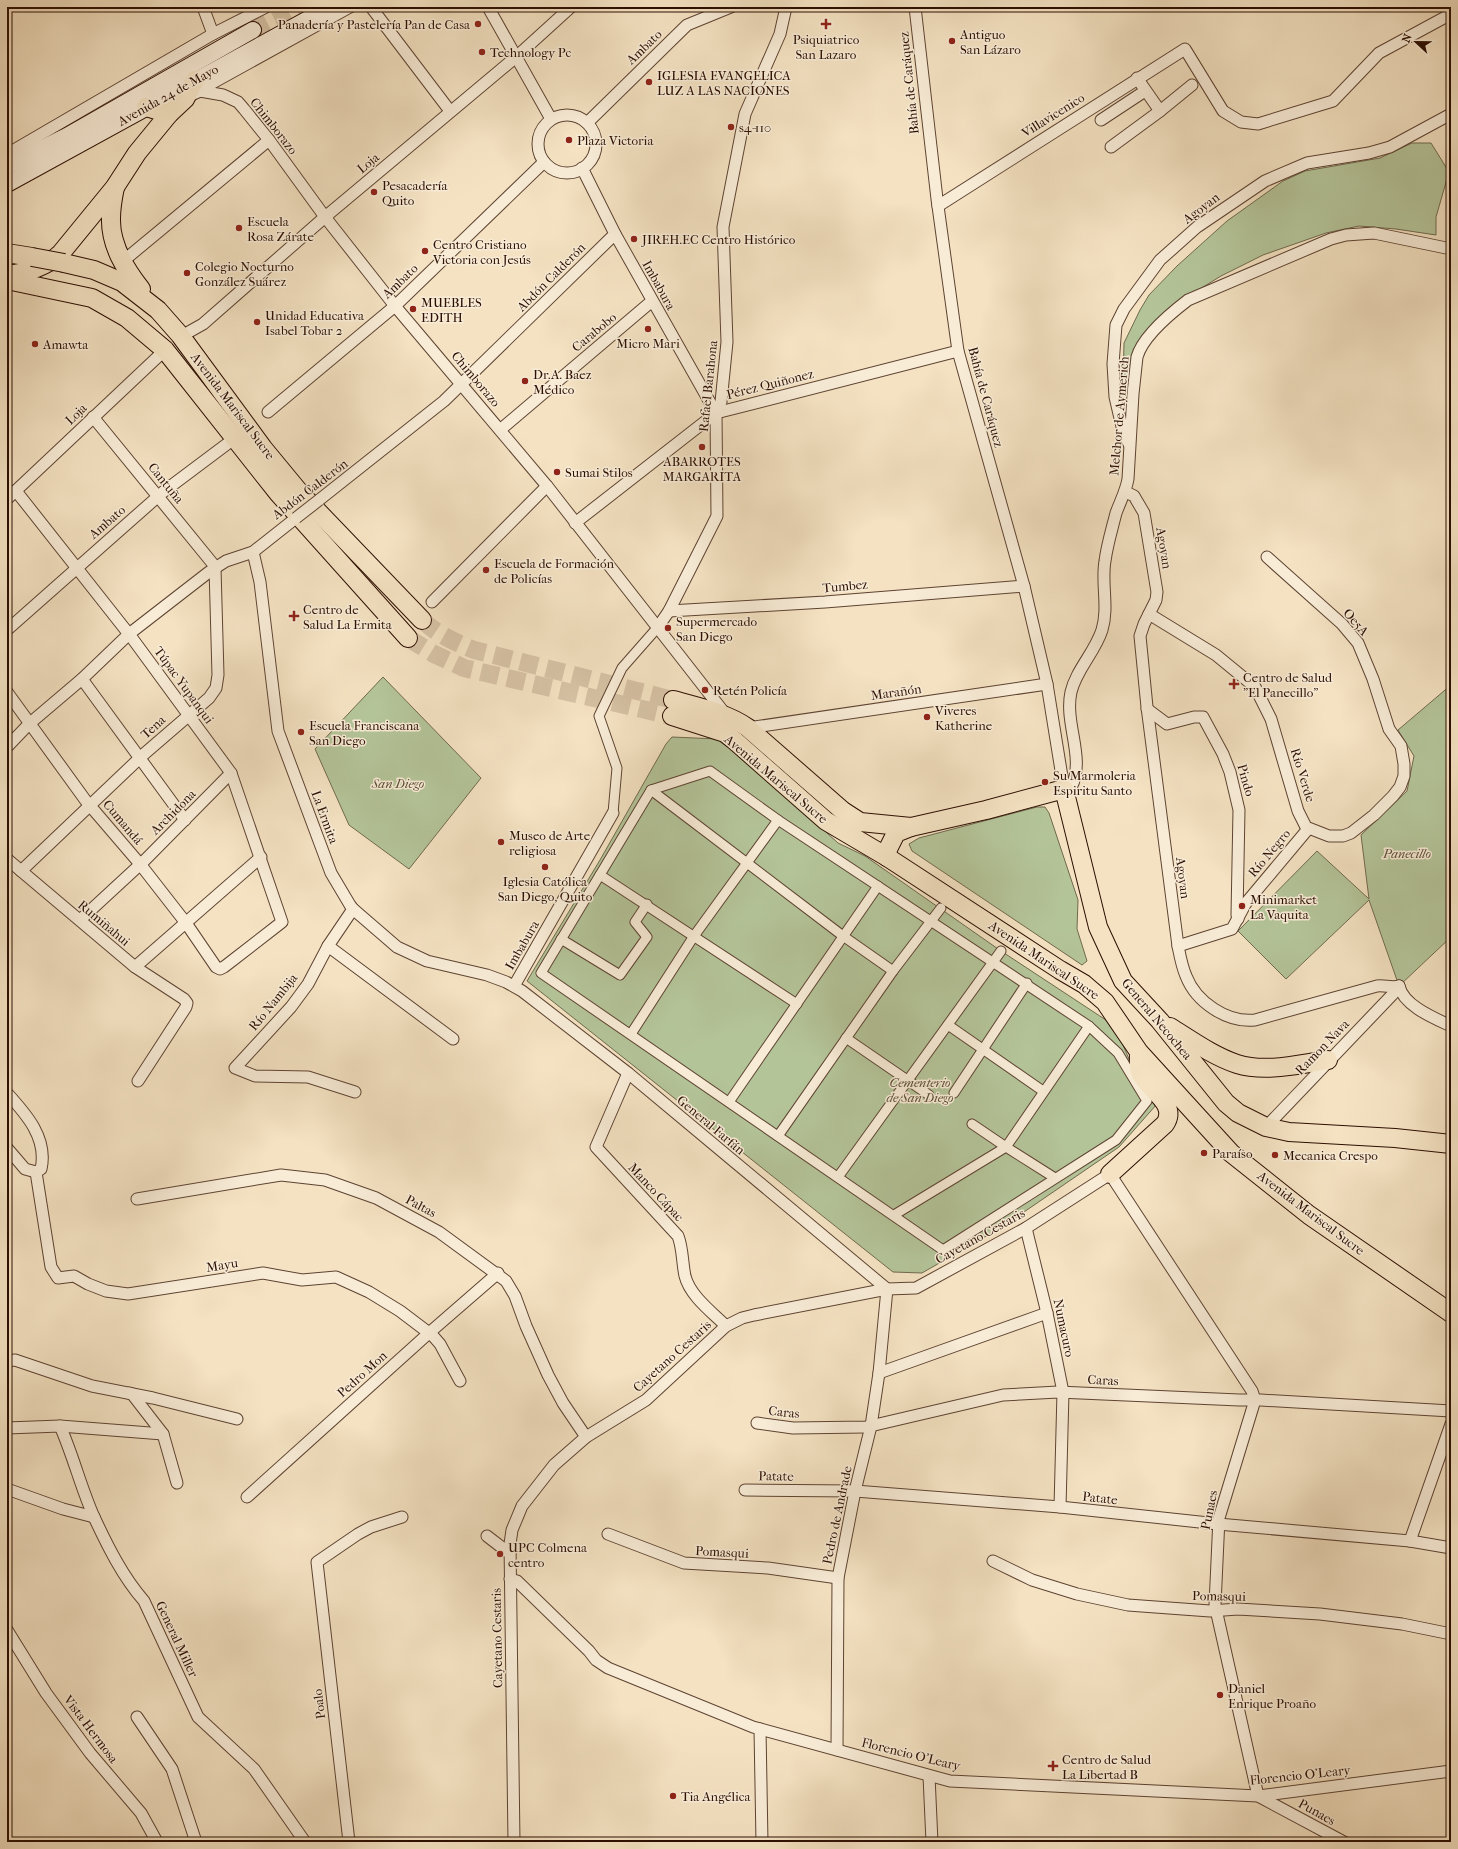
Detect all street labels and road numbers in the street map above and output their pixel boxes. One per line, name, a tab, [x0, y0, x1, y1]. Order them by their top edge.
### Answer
street label: Ambato	[623, 26, 665, 68]
street label: Bahía de Caráquez	[896, 31, 922, 135]
street label: Avenida 24 de Mayo	[114, 61, 221, 129]
street label: Villavicenico	[1018, 90, 1088, 141]
street label: Chimborazo	[247, 95, 301, 158]
street label: Loja	[354, 149, 383, 176]
street label: Agoyan	[1179, 189, 1223, 227]
street label: Abdón Calderón	[513, 239, 589, 315]
street label: Imbabura	[639, 258, 679, 313]
street label: Ambato	[379, 260, 421, 302]
street label: Carabobo	[569, 309, 619, 355]
street label: Rafael Barahona	[696, 338, 720, 433]
street label: Bahía de Caráquez	[965, 345, 1007, 449]
street label: Chimborazo	[448, 348, 504, 410]
street label: Avenida Mariscal Sucre	[187, 349, 278, 463]
street label: Melchor de Aymerich	[1106, 355, 1132, 476]
street label: Pérez Quiñonez	[725, 366, 815, 402]
street label: Loja	[62, 400, 90, 428]
street label: Abdón Calderón	[269, 456, 351, 523]
street label: Cantuña	[145, 460, 187, 507]
street label: Ambato	[85, 502, 129, 543]
street label: Agoyan	[1153, 525, 1175, 570]
street label: Tumbez	[822, 577, 869, 595]
street label: Oe5A	[1340, 605, 1372, 639]
street label: Túpac Yupanqui	[151, 644, 217, 726]
street label: Marañón	[870, 681, 923, 703]
street label: Tena	[138, 712, 169, 742]
street label: Avenida Mariscal Sucre	[721, 731, 831, 827]
street label: Río Verde	[1288, 746, 1318, 804]
street label: Pindo	[1234, 762, 1258, 798]
street label: Archidona	[147, 786, 199, 838]
street label: La Ermita	[308, 788, 342, 847]
street label: Cumandá	[100, 797, 147, 848]
street label: Río Negro	[1245, 826, 1294, 880]
street label: Agoyan	[1173, 855, 1193, 900]
street label: Rumiñahui	[75, 897, 133, 949]
street label: Imbabura	[502, 917, 543, 972]
street label: Avenida Mariscal Sucre	[985, 917, 1102, 1003]
street label: Río Nambija	[246, 970, 301, 1033]
street label: General Necochea	[1119, 975, 1196, 1063]
street label: Ramon Nava	[1292, 1016, 1353, 1078]
street label: General Farfán	[674, 1092, 748, 1158]
street label: Manco Cápac	[625, 1160, 687, 1224]
street label: Avenida Mariscal Sucre	[1254, 1167, 1368, 1258]
street label: Paltas	[403, 1192, 439, 1220]
street label: Cayetano Cestaris	[933, 1205, 1028, 1267]
street label: Mayu	[205, 1255, 240, 1275]
street label: Numacuro	[1051, 1298, 1078, 1359]
street label: Cayetano Cestaris	[630, 1317, 714, 1395]
street label: Pedro Mon	[334, 1347, 390, 1400]
street label: Caras	[1087, 1372, 1119, 1388]
street label: Caras	[768, 1403, 800, 1421]
street label: Pedro de Andrade	[819, 1464, 855, 1566]
street label: Patate	[758, 1468, 794, 1484]
street label: Patate	[1082, 1489, 1119, 1507]
street label: Punaes	[1198, 1489, 1221, 1531]
street label: Pomasqui	[695, 1543, 749, 1561]
street label: Cayetano Cestaris	[489, 1588, 505, 1688]
street label: Pomasqui	[1192, 1588, 1246, 1604]
street label: General Miller	[153, 1599, 201, 1680]
street label: Poalo	[310, 1688, 328, 1720]
street label: Vista Hermosa	[60, 1691, 122, 1767]
street label: Florencio O'Leary	[860, 1734, 963, 1774]
street label: Florencio O'Leary	[1249, 1762, 1352, 1788]
street label: Punaes	[1296, 1796, 1338, 1828]

